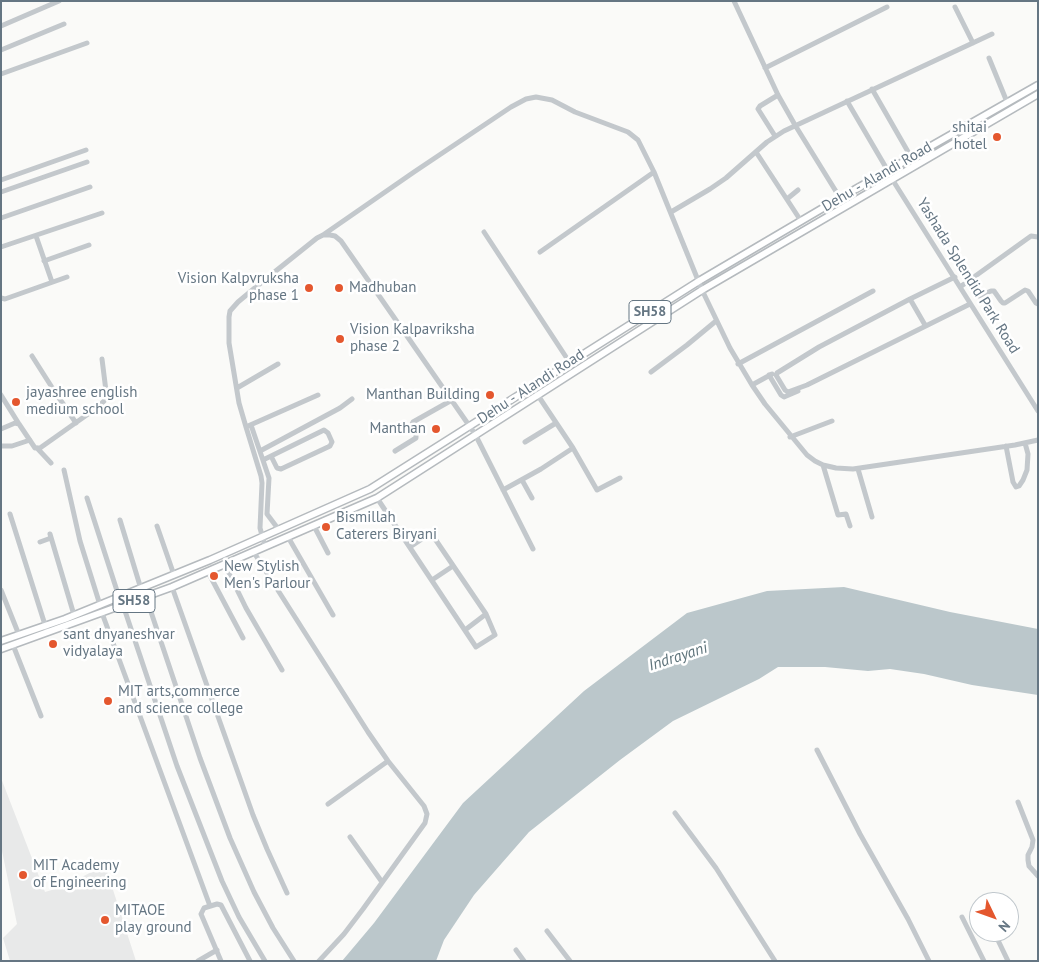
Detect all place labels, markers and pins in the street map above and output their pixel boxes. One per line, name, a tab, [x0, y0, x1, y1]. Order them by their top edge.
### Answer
place label: shitai hotel	[952, 119, 987, 154]
marker: shitai hotel	[991, 131, 1003, 143]
place label: Vision Kalpvruksha phase 1	[178, 270, 299, 305]
place label: Madhuban	[349, 279, 416, 297]
marker: Vision Kalpvruksha phase 1	[303, 282, 315, 294]
marker: Madhuban	[333, 282, 345, 294]
place label: Vision Kalpavriksha phase 2	[350, 321, 475, 356]
marker: Vision Kalpavriksha phase 2	[334, 333, 346, 345]
place label: jayashree english medium school	[26, 384, 137, 419]
place label: Manthan Building	[366, 386, 480, 404]
marker: Manthan Building	[484, 389, 496, 401]
marker: jayashree english medium school	[10, 396, 22, 408]
place label: Manthan	[370, 420, 426, 438]
marker: Manthan	[430, 423, 442, 435]
place label: Bismillah Caterers Biryani	[336, 509, 437, 544]
marker: Bismillah Caterers Biryani	[320, 521, 332, 533]
place label: New Stylish Men's Parlour	[224, 558, 310, 593]
marker: New Stylish Men's Parlour	[208, 570, 220, 582]
place label: sant dnyaneshvar vidyalaya	[63, 626, 175, 661]
marker: sant dnyaneshvar vidyalaya	[47, 638, 59, 650]
place label: MIT arts,commerce and science college	[118, 683, 243, 718]
marker: MIT arts,commerce and science college	[102, 695, 114, 707]
place label: MIT Academy of Engineering	[33, 857, 127, 892]
marker: MIT Academy of Engineering	[17, 869, 29, 881]
place label: MITAOE play ground	[115, 902, 191, 937]
marker: MITAOE play ground	[99, 914, 111, 926]

